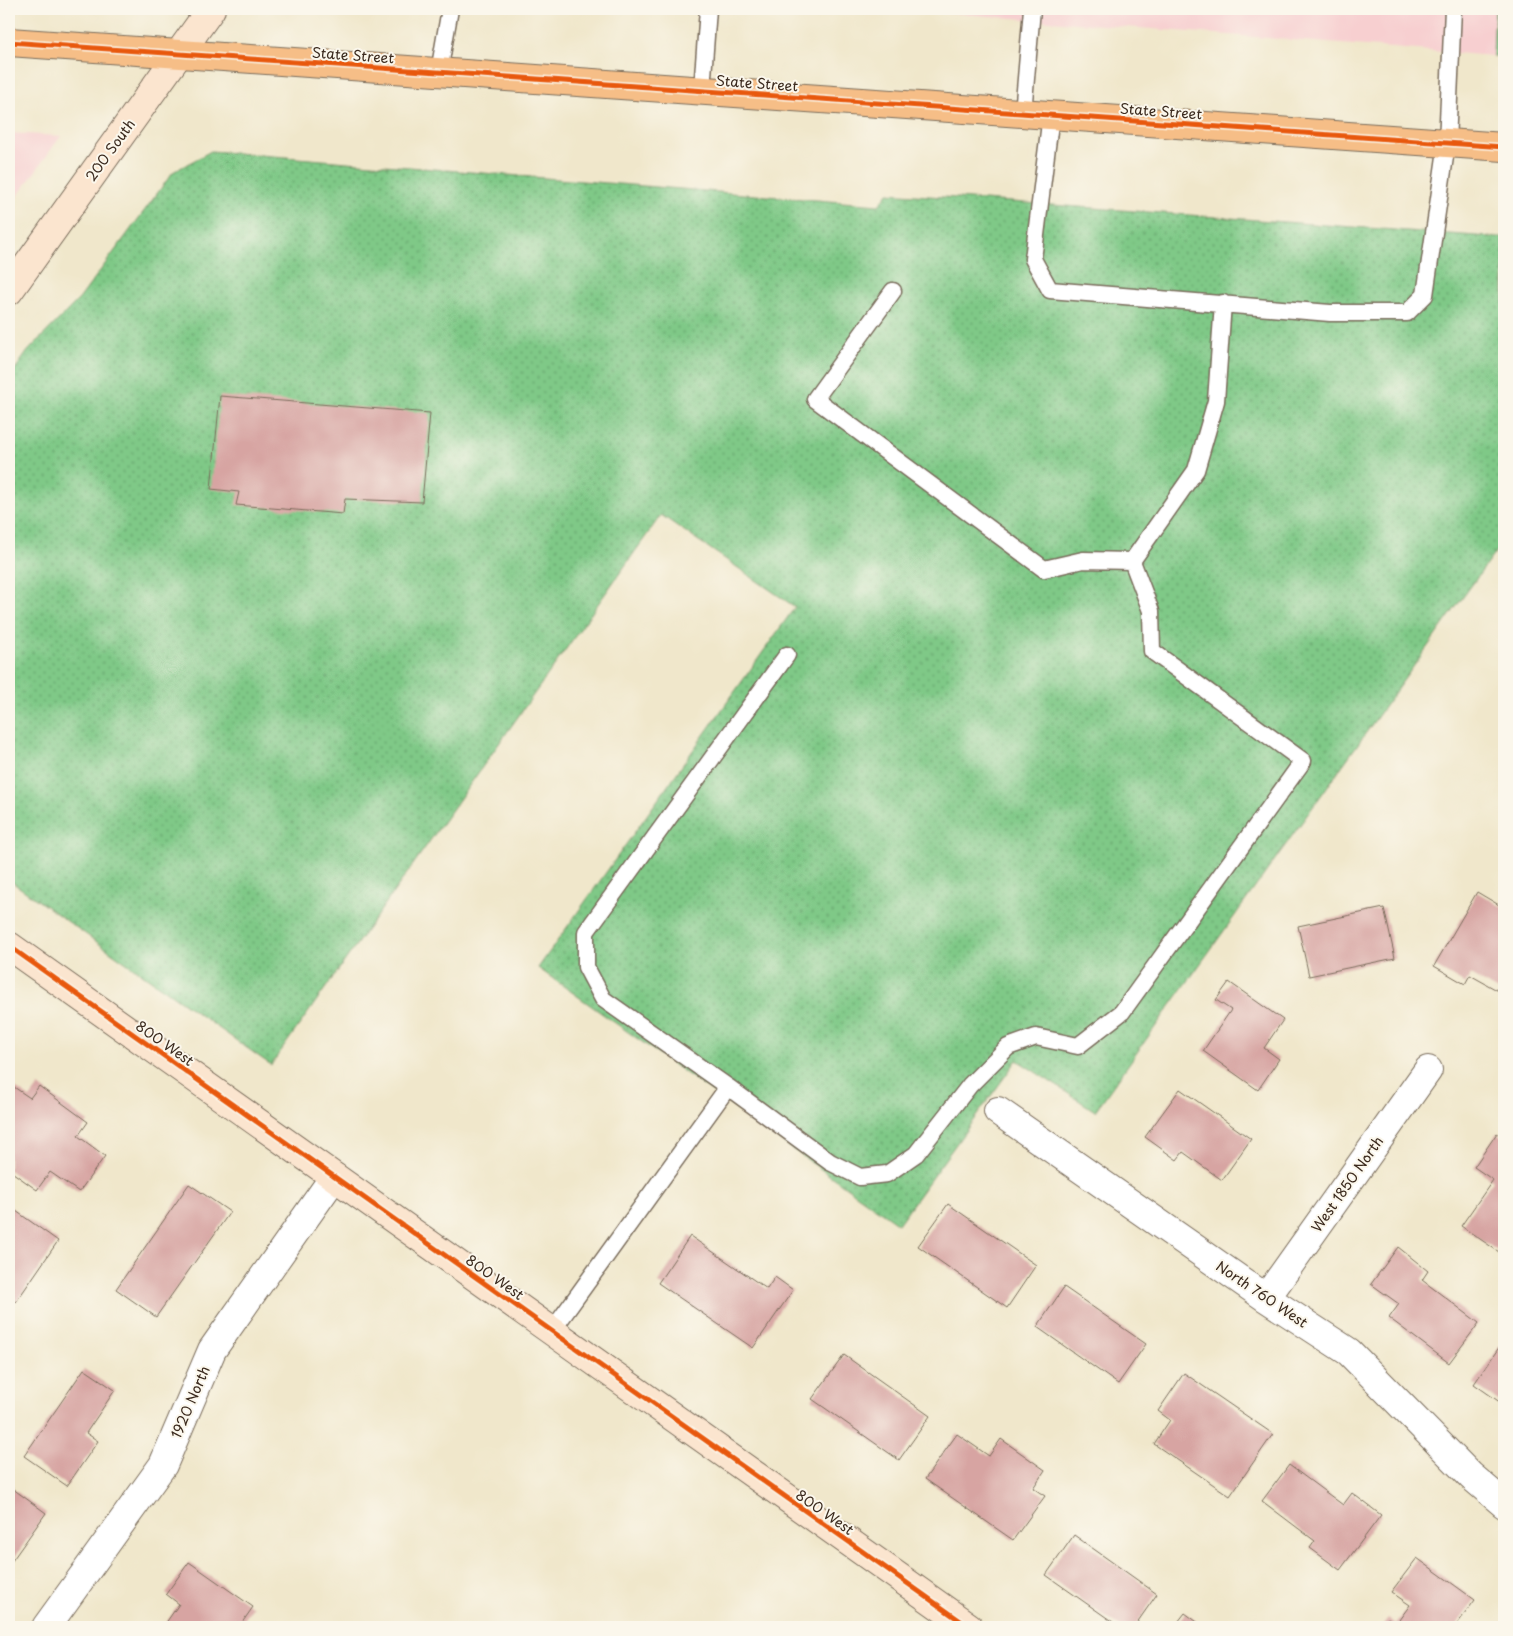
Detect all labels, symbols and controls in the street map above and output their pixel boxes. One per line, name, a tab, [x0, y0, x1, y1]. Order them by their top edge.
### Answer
street label: State Street	[311, 42, 395, 68]
street label: State Street	[715, 70, 799, 96]
street label: State Street	[1119, 98, 1203, 124]
street label: 200 South	[80, 115, 140, 185]
street label: 800 West	[132, 1015, 199, 1071]
street label: West 1850 North	[1306, 1132, 1388, 1236]
street label: 800 West	[462, 1249, 529, 1305]
street label: North 760 West	[1212, 1256, 1312, 1333]
street label: 1920 North	[165, 1362, 215, 1442]
street label: 800 West	[792, 1484, 859, 1540]

